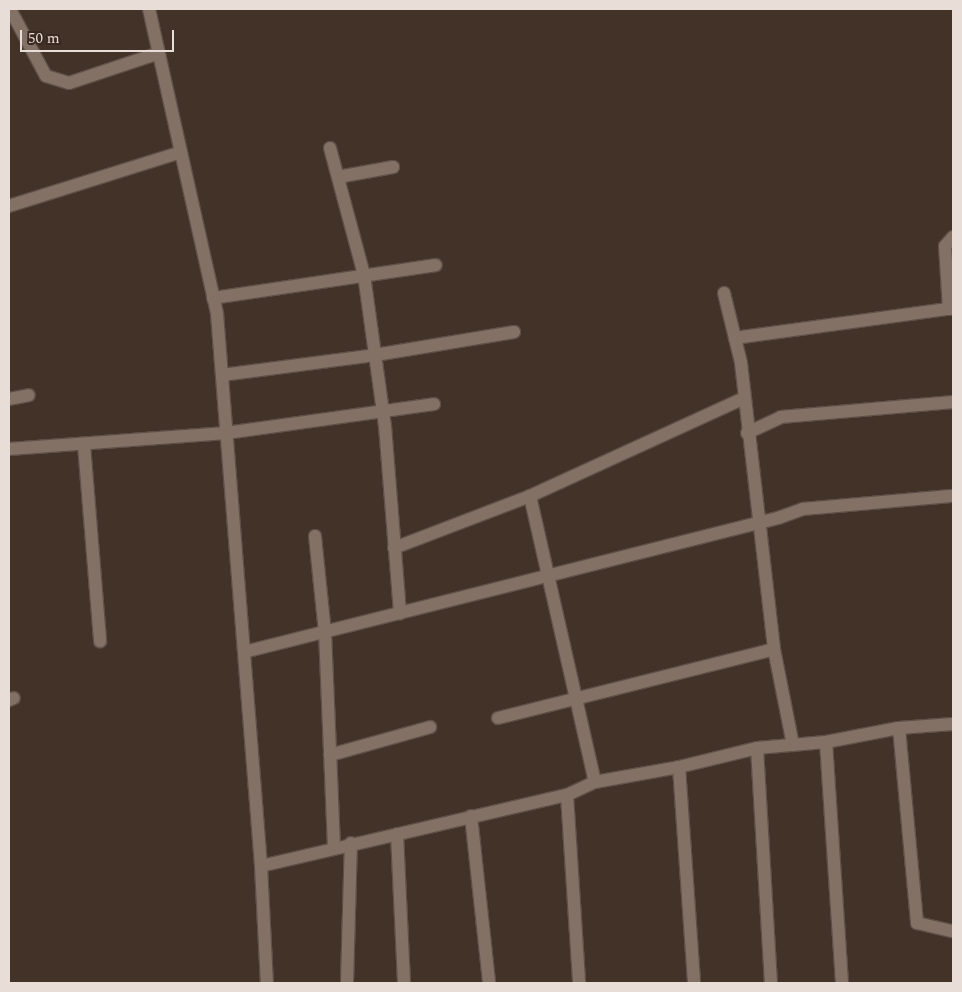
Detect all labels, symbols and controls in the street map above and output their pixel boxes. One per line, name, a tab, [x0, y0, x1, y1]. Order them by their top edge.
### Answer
scale bar	[22, 20, 176, 52]
text: 50 m	[28, 27, 60, 50]

